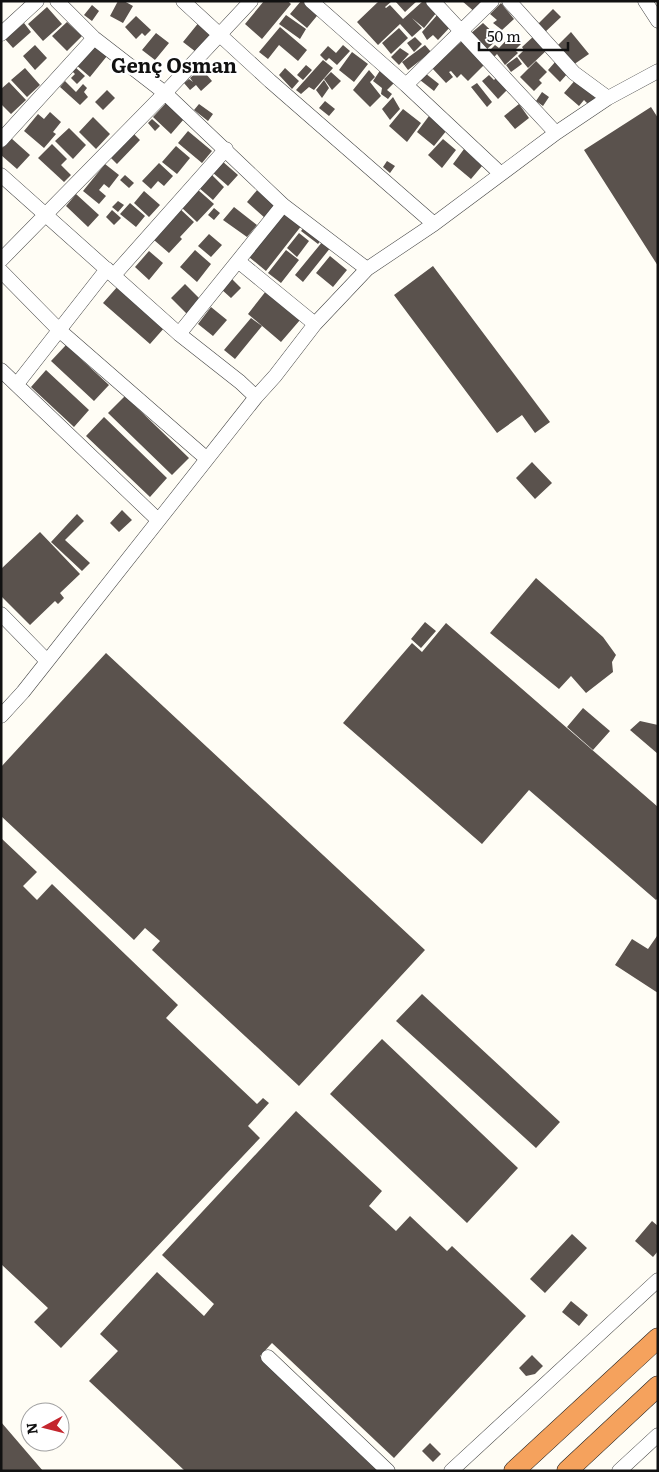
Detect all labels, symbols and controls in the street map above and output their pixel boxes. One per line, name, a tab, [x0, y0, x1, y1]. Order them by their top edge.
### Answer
scale bar	[479, 20, 568, 52]
text: 50 m	[487, 24, 521, 47]
district label: Genç Osman	[111, 49, 237, 79]
north arrow	[20, 1402, 70, 1452]
text: N	[20, 1421, 42, 1436]

